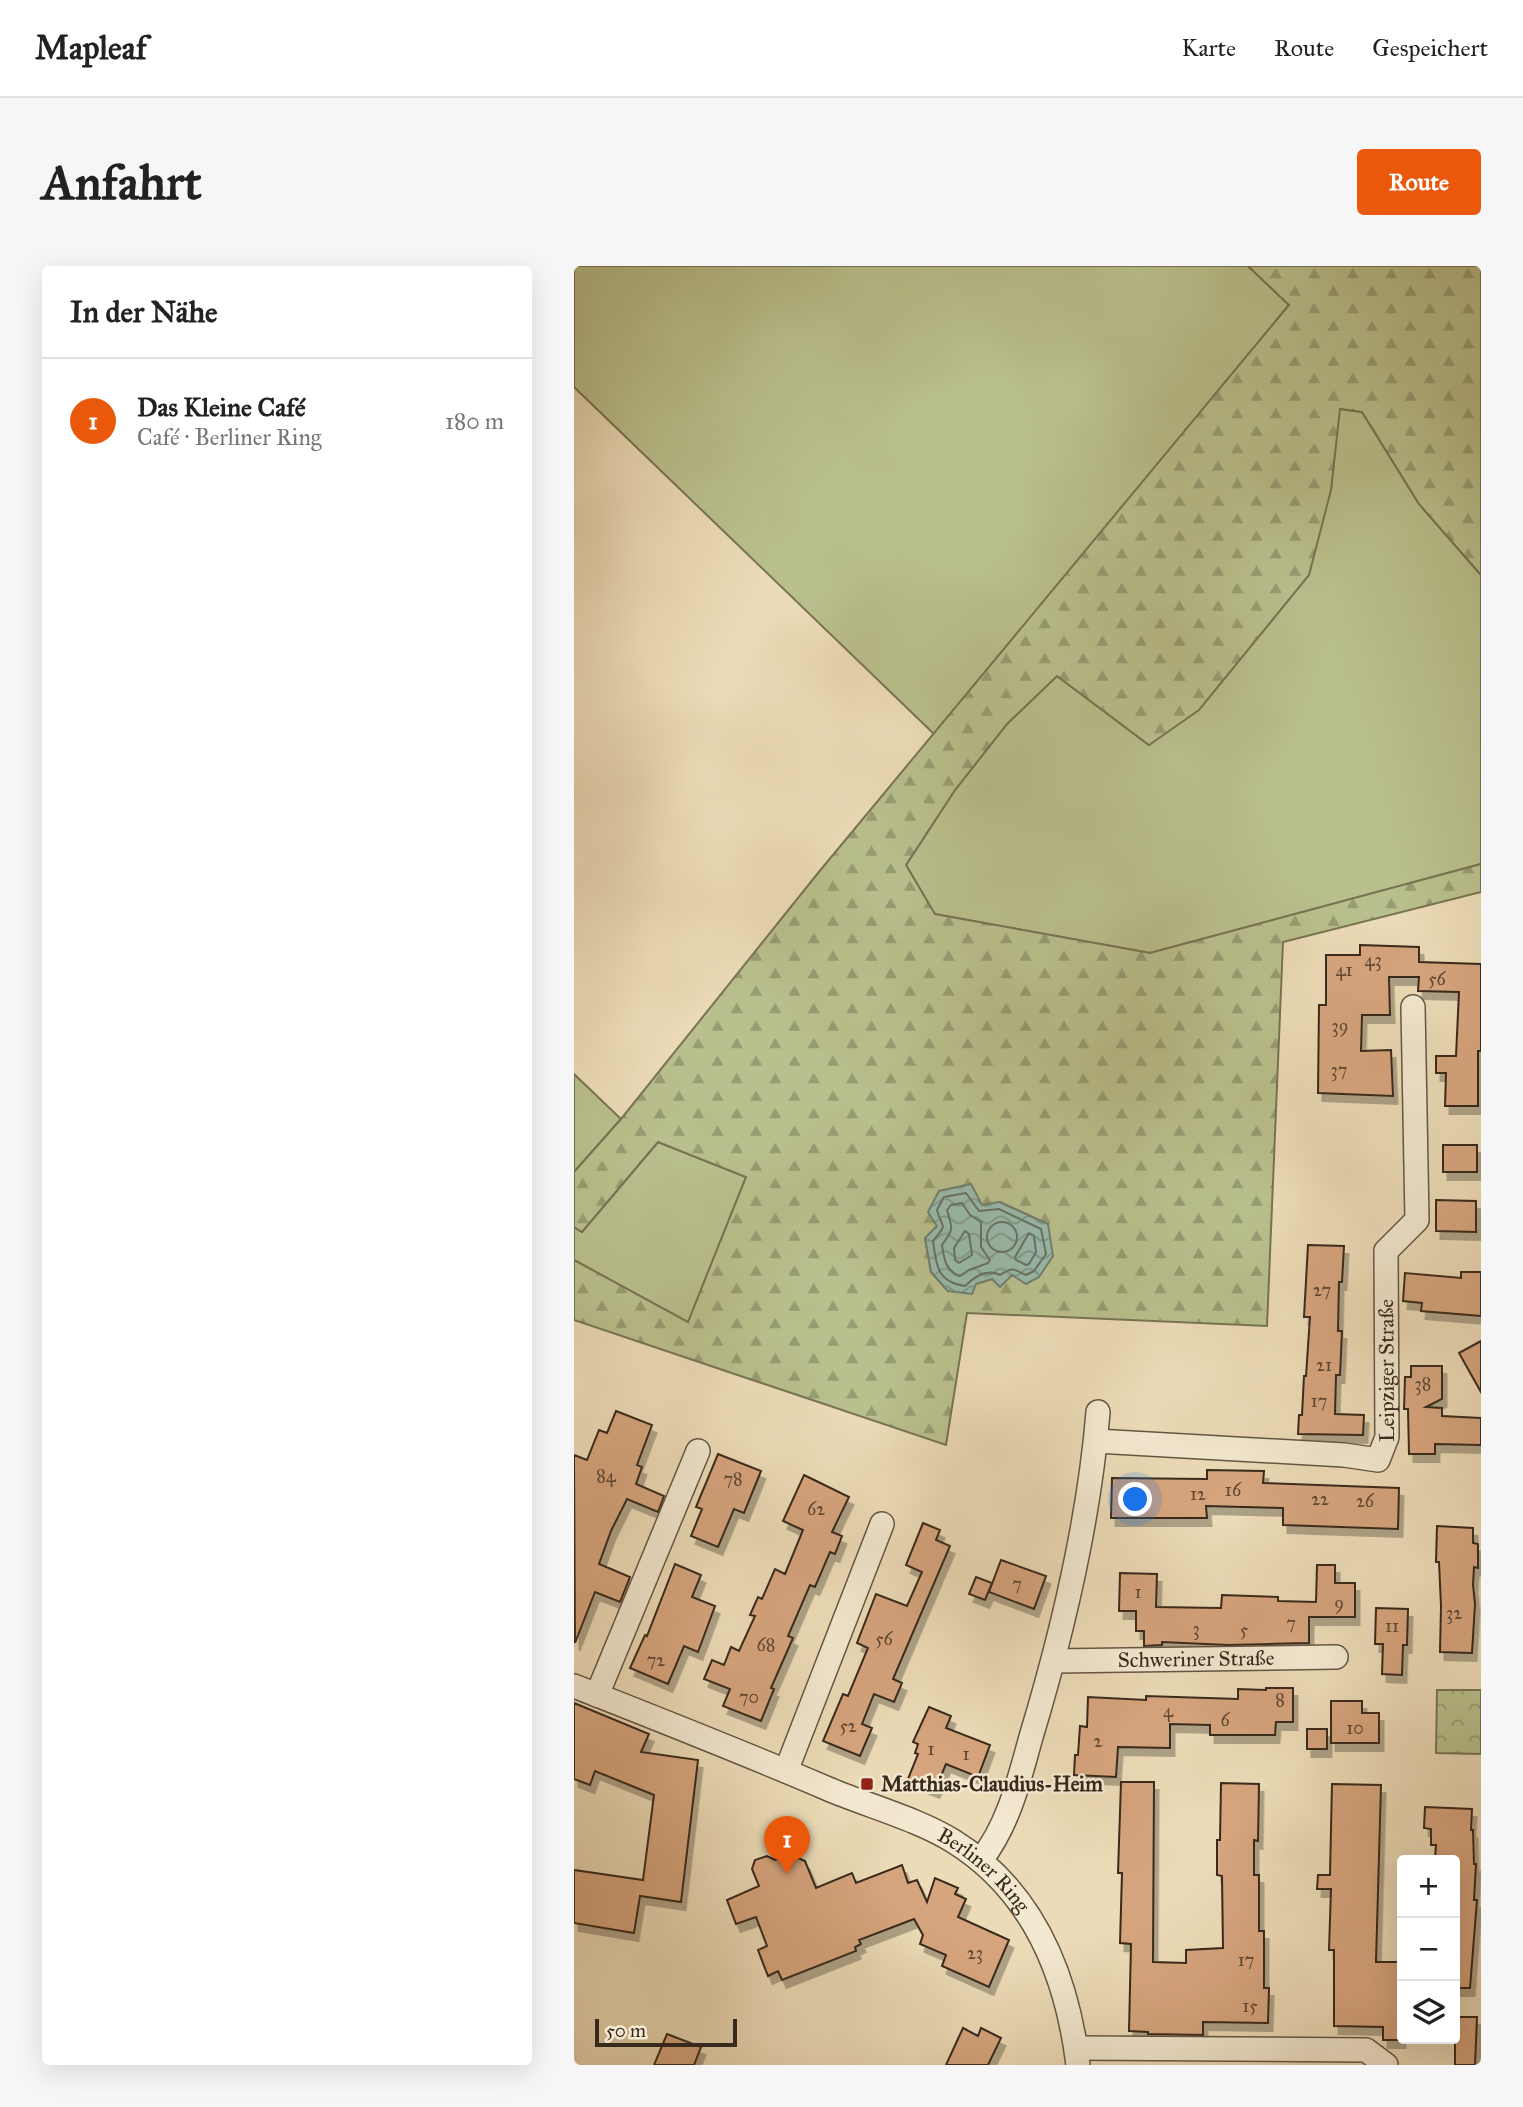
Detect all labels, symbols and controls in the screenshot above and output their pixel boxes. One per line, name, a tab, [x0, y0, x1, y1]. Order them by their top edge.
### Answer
text: Mapleaf	[35, 28, 147, 68]
text: Karte	[1181, 33, 1236, 63]
text: Route	[1274, 33, 1334, 63]
text: Gespeichert	[1372, 33, 1488, 63]
button: Route	[1357, 149, 1481, 215]
text: Anfahrt	[42, 153, 202, 212]
text: In der Nähe	[70, 294, 218, 330]
text: Das Kleine Café	[137, 391, 306, 423]
text: 1	[88, 407, 98, 435]
text: 180 m	[445, 407, 504, 435]
text: Café · Berliner Ring	[137, 423, 322, 451]
house number: 43	[1364, 949, 1382, 971]
house number: 41	[1335, 959, 1353, 981]
house number: 56	[1428, 968, 1447, 990]
house number: 39	[1332, 1015, 1348, 1037]
house number: 37	[1331, 1059, 1347, 1081]
house number: 27	[1313, 1279, 1331, 1301]
street label: Leipziger Straße	[1373, 1299, 1400, 1442]
house number: 21	[1316, 1354, 1332, 1376]
house number: 38	[1415, 1373, 1431, 1395]
house number: 17	[1311, 1390, 1327, 1412]
house number: 84	[596, 1465, 617, 1487]
house number: 78	[723, 1468, 743, 1490]
house number: 16	[1225, 1479, 1242, 1501]
your location	[1118, 1482, 1152, 1516]
house number: 12	[1190, 1483, 1206, 1505]
house number: 22	[1311, 1488, 1329, 1510]
house number: 26	[1356, 1490, 1375, 1512]
house number: 62	[807, 1498, 825, 1520]
house number: 7	[1012, 1573, 1022, 1595]
house number: 1	[1134, 1581, 1142, 1603]
house number: 9	[1334, 1592, 1344, 1614]
house number: 32	[1446, 1602, 1462, 1624]
house number: 7	[1286, 1612, 1296, 1634]
house number: 11	[1385, 1615, 1399, 1637]
house number: 3	[1192, 1618, 1200, 1640]
house number: 5	[1240, 1619, 1249, 1641]
house number: 56	[875, 1628, 894, 1650]
house number: 68	[757, 1634, 775, 1656]
street label: Schweriner Straße	[1117, 1645, 1275, 1673]
house number: 72	[647, 1649, 665, 1671]
house number: 70	[739, 1686, 759, 1708]
house number: 8	[1275, 1689, 1285, 1711]
house number: 4	[1163, 1700, 1174, 1722]
house number: 6	[1220, 1709, 1230, 1731]
house number: 52	[839, 1715, 857, 1737]
house number: 10	[1346, 1717, 1364, 1739]
house number: 2	[1094, 1730, 1103, 1752]
house number: 1	[927, 1738, 935, 1760]
house number: 1	[962, 1743, 970, 1765]
place label: Matthias-Claudius-Heim	[881, 1771, 1103, 1797]
marker: Matthias-Claudius-Heim	[859, 1776, 875, 1792]
pin: 1	[764, 1816, 810, 1874]
street label: Berliner Ring	[933, 1822, 1036, 1918]
map controls	[1397, 1855, 1460, 2044]
button: +	[1397, 1855, 1460, 1918]
button: −	[1397, 1918, 1460, 1981]
house number: 23	[967, 1942, 983, 1964]
house number: 17	[1238, 1949, 1254, 1971]
button: layers	[1397, 1981, 1460, 2044]
house number: 15	[1242, 1995, 1258, 2017]
scale bar	[595, 2016, 737, 2048]
text: 50 m	[606, 2019, 646, 2042]

